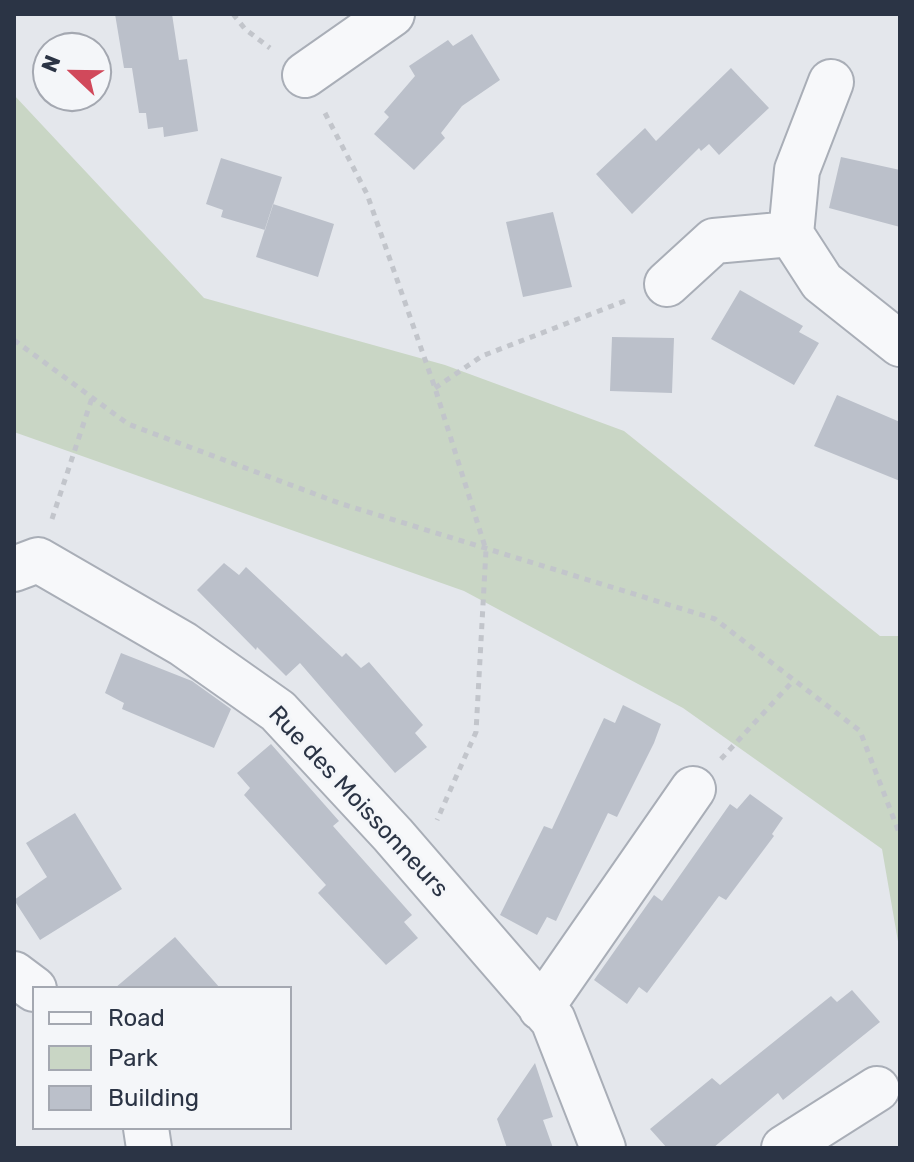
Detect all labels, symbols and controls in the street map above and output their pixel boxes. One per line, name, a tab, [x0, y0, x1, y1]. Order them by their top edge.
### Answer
north arrow	[32, 32, 112, 112]
text: N	[36, 51, 67, 76]
street label: Rue des Moissonneurs	[262, 701, 454, 903]
legend	[32, 986, 292, 1130]
text: Road	[108, 1004, 165, 1032]
text: Park	[108, 1044, 158, 1072]
text: Building	[108, 1084, 199, 1112]

